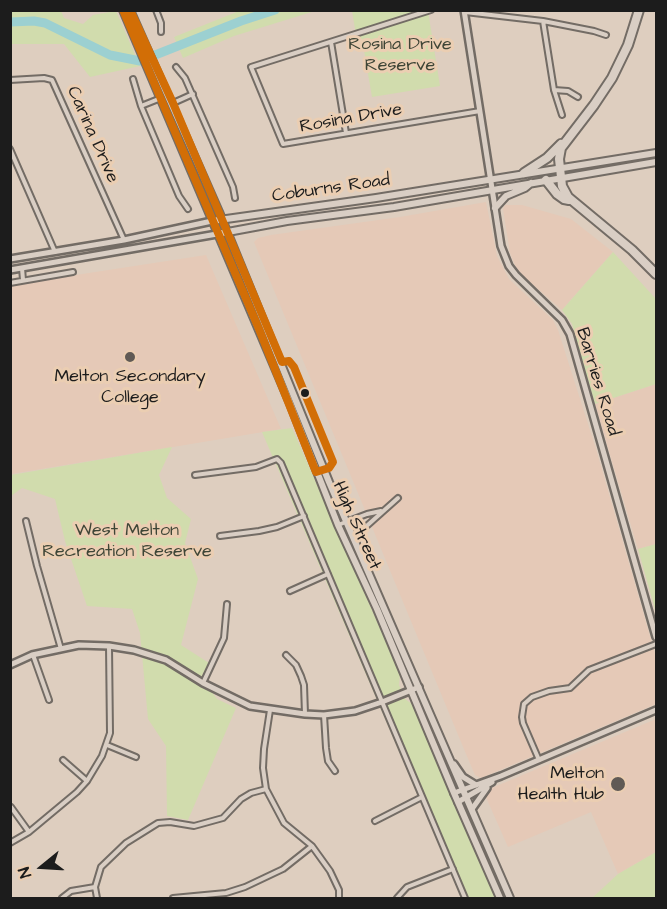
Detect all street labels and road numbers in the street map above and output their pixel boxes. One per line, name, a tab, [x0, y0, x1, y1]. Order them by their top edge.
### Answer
street label: Carina Drive	[61, 83, 123, 187]
street label: Rosina Drive	[298, 99, 404, 139]
street label: Coburns Road	[271, 170, 391, 208]
street label: Barries Road	[570, 325, 624, 439]
street label: High Street	[327, 478, 385, 574]

